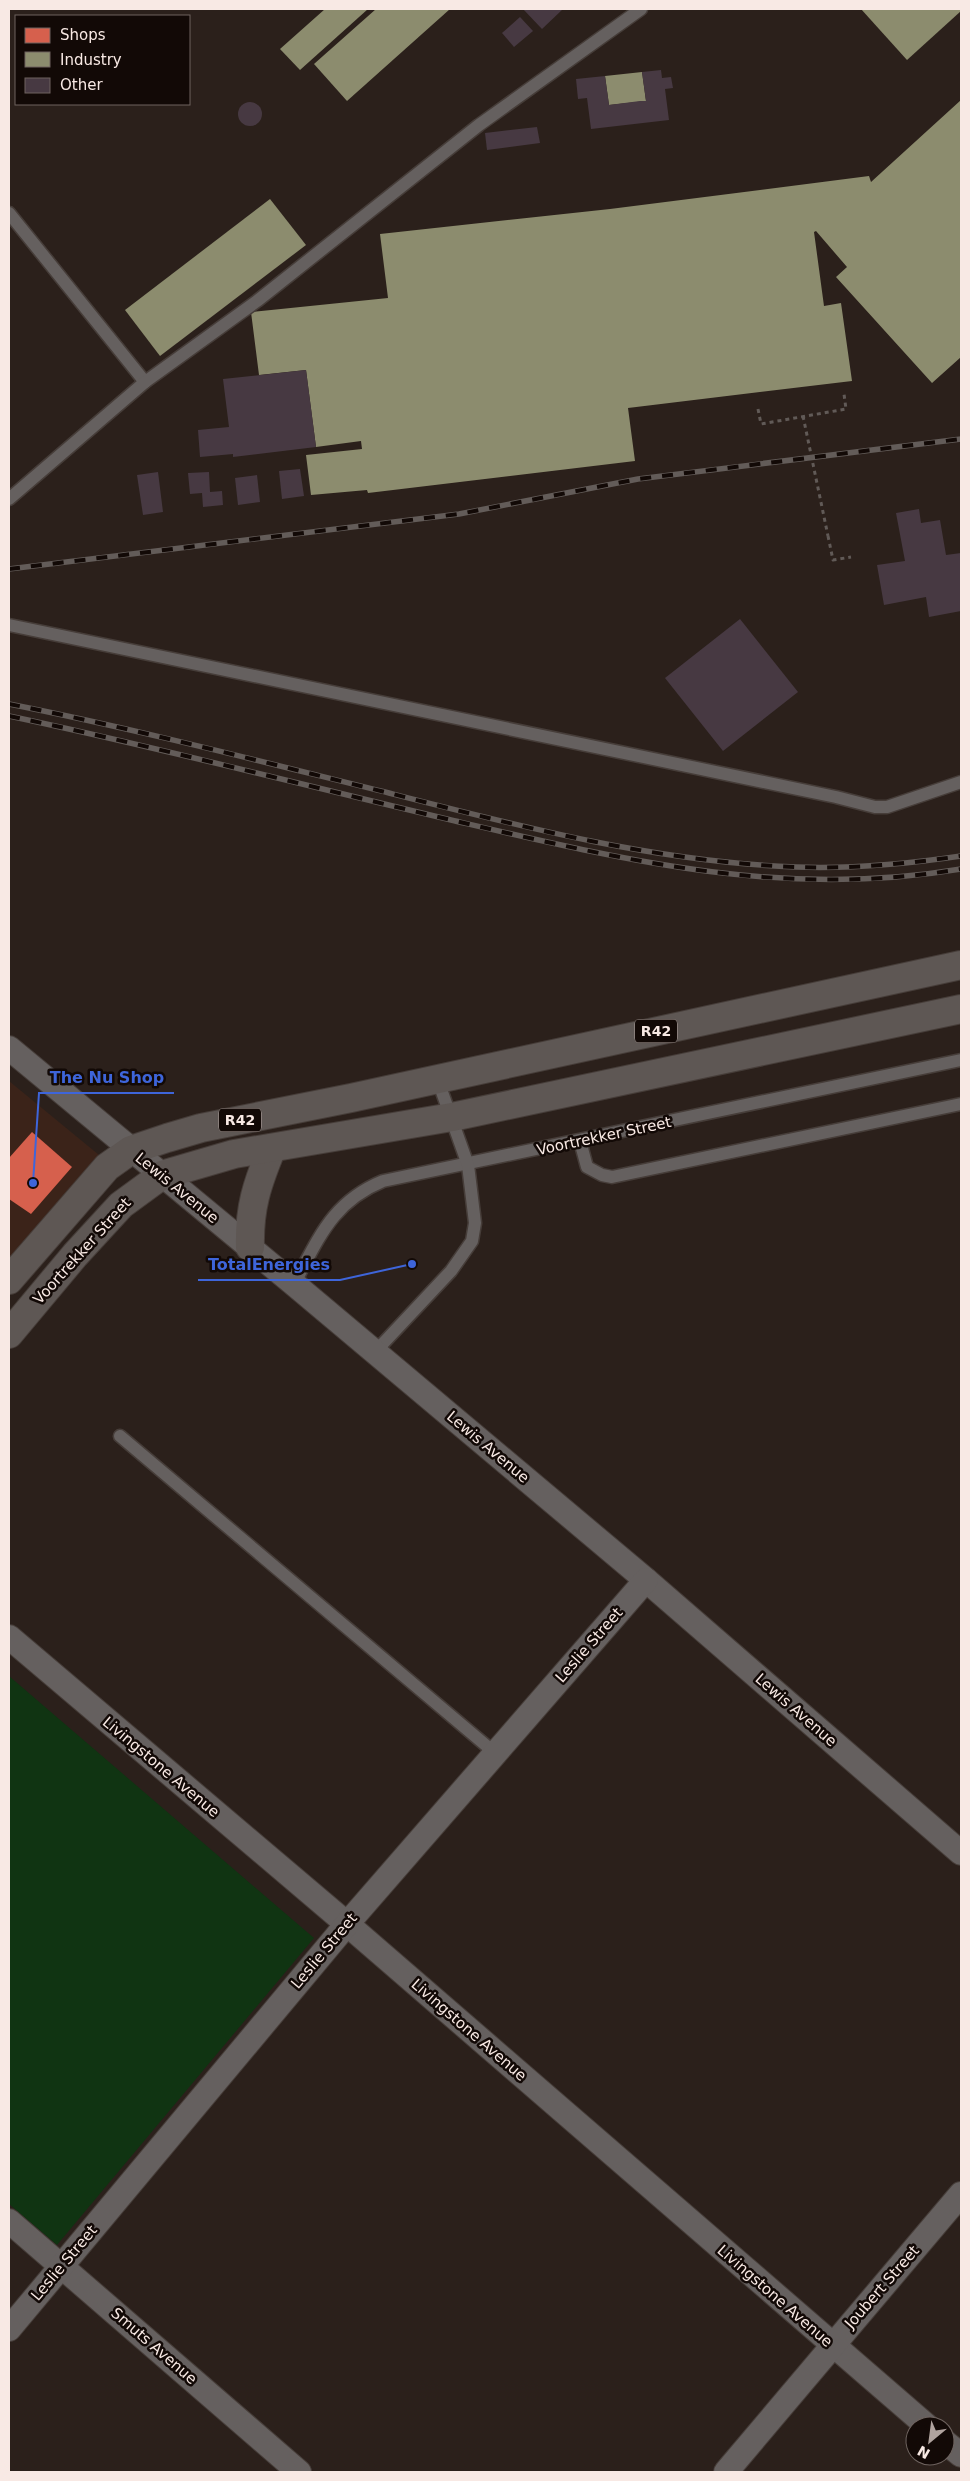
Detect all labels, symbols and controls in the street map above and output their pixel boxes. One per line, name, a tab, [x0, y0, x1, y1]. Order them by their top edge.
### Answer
legend	[15, 15, 190, 105]
text: Shops	[60, 26, 106, 44]
text: Industry	[60, 51, 122, 69]
text: Other	[60, 76, 103, 94]
road number: R42	[635, 1019, 677, 1042]
callout: The Nu Shop	[39, 1062, 174, 1093]
text: The Nu Shop	[50, 1068, 164, 1087]
road number: R42	[219, 1108, 261, 1132]
street label: Voortrekker Street	[535, 1113, 673, 1159]
street label: Lewis Avenue	[132, 1149, 222, 1227]
street label: Voortrekker Street	[29, 1194, 135, 1308]
callout: TotalEnergies	[198, 1249, 340, 1280]
text: TotalEnergies	[208, 1255, 330, 1274]
street label: Lewis Avenue	[443, 1407, 533, 1487]
street label: Leslie Street	[552, 1604, 626, 1686]
street label: Lewis Avenue	[752, 1670, 840, 1750]
street label: Livingstone Avenue	[99, 1713, 223, 1821]
street label: Leslie Street	[287, 1909, 361, 1992]
street label: Livingstone Avenue	[408, 1975, 530, 2085]
street label: Leslie Street	[27, 2221, 101, 2304]
street label: Livingstone Avenue	[714, 2241, 836, 2351]
street label: Joubert Street	[840, 2242, 923, 2333]
street label: Smuts Avenue	[107, 2304, 201, 2388]
north arrow	[905, 2416, 955, 2466]
text: N	[915, 2443, 933, 2462]

